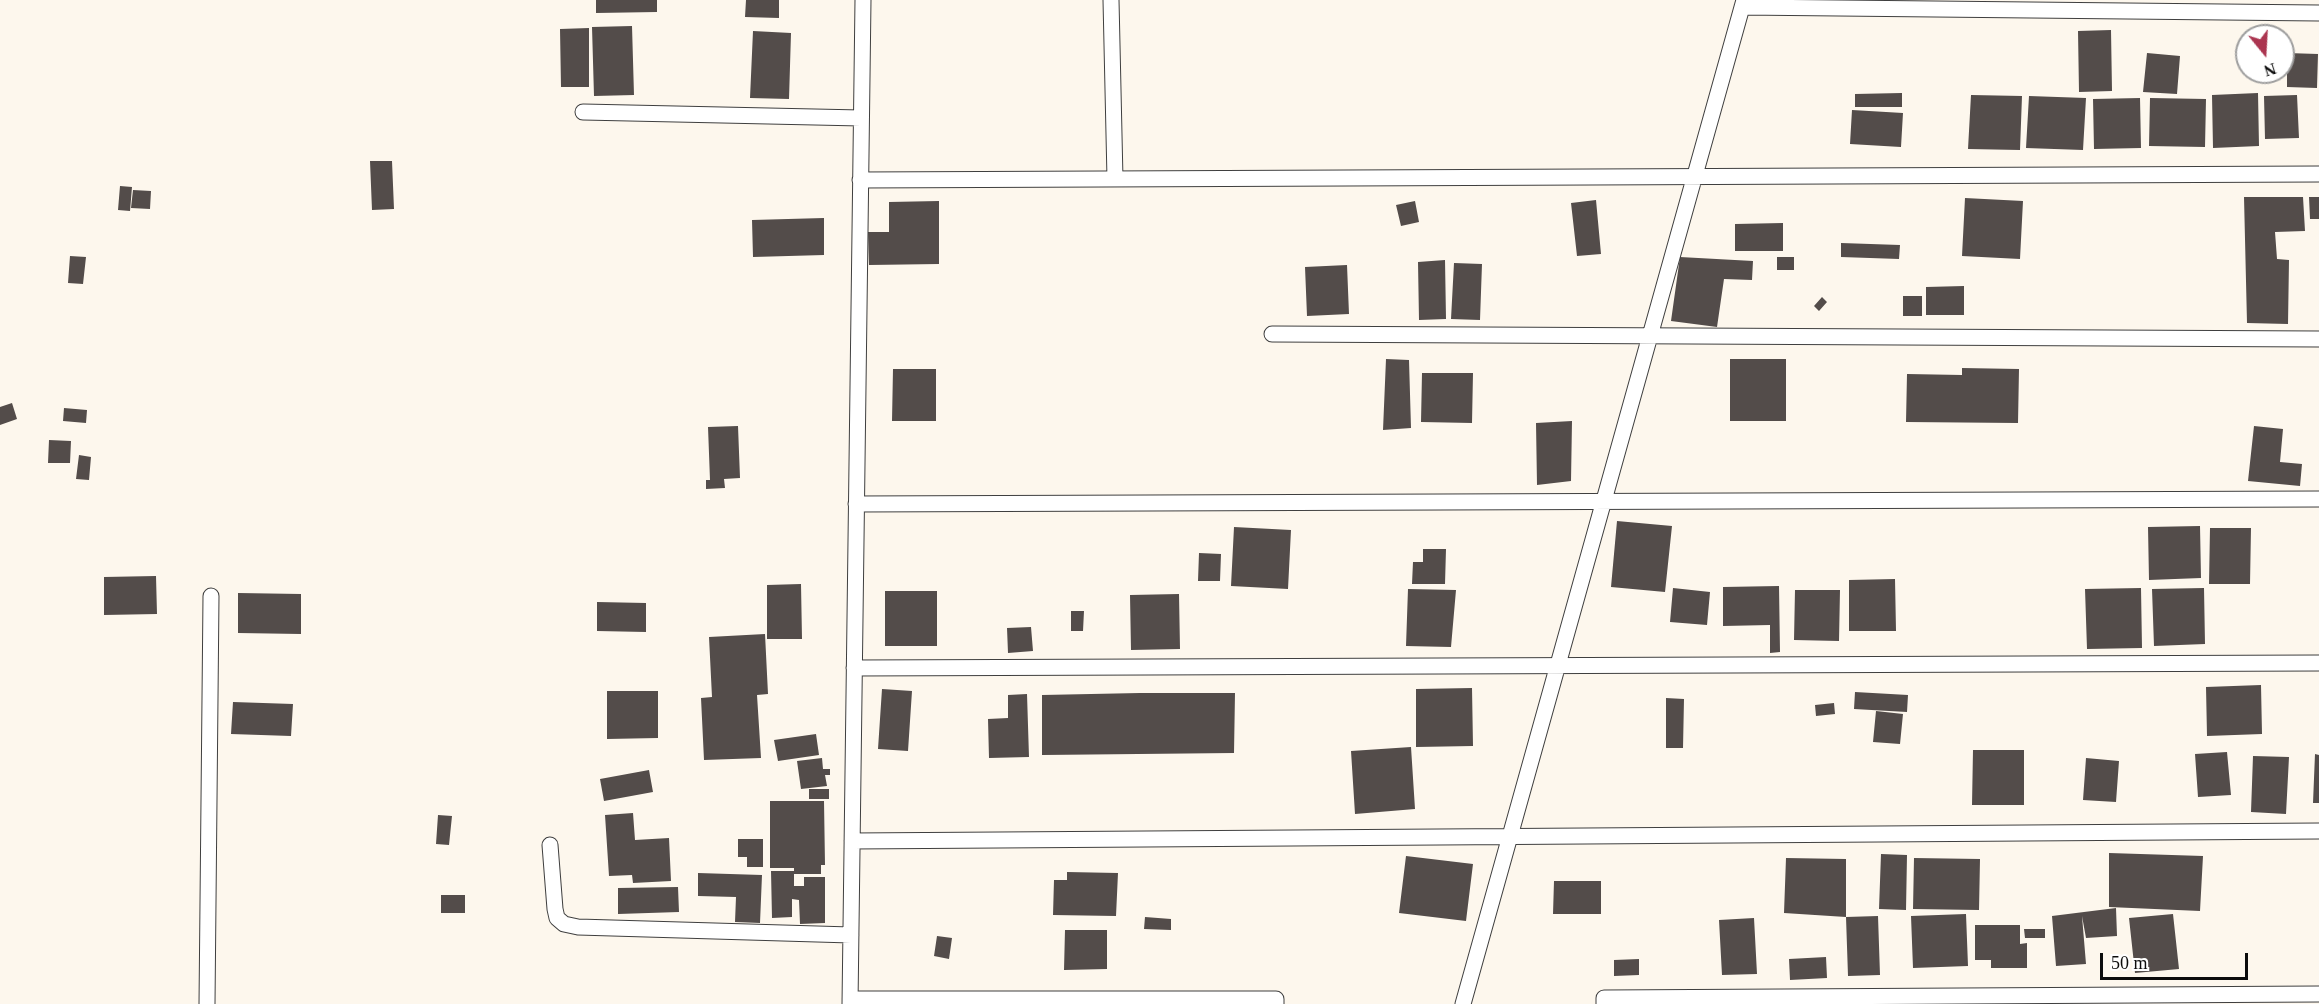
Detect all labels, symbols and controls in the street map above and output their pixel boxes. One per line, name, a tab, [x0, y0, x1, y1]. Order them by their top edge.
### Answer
north arrow	[2235, 24, 2295, 84]
text: N	[2262, 60, 2278, 80]
scale bar	[2103, 941, 2252, 979]
text: 50 m	[2111, 953, 2148, 973]

